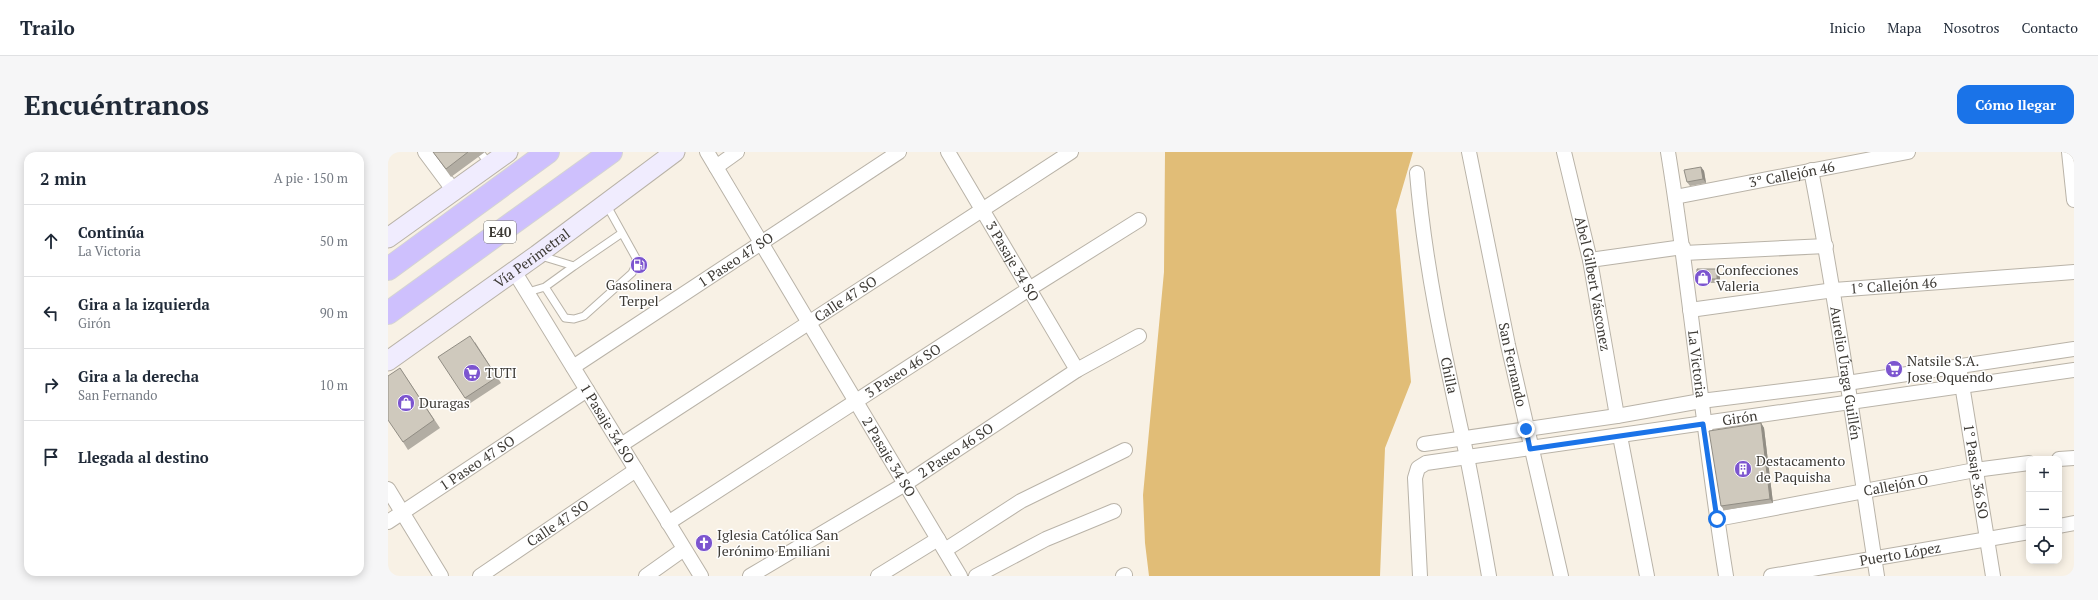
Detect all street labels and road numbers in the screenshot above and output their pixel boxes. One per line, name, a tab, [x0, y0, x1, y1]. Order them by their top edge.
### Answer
street label: 3° Callejón 46	[1747, 156, 1837, 192]
street label: Abel Gilbert Vásconez	[1571, 215, 1616, 353]
street label: 3 Pasaje 34 SO	[982, 217, 1044, 305]
road number: E40	[484, 221, 516, 243]
street label: Vía Perimetral	[490, 224, 574, 292]
street label: 1 Paseo 47 SO	[694, 227, 777, 291]
street label: Calle 47 SO	[810, 271, 880, 326]
street label: 1° Callejón 46	[1849, 272, 1938, 298]
street label: Aurelio Úraga Guillén	[1826, 305, 1866, 442]
street label: San Fernando	[1495, 321, 1532, 409]
street label: La Victoria	[1684, 329, 1711, 399]
street label: 3 Paseo 46 SO	[861, 339, 944, 402]
street label: Chilla	[1437, 355, 1463, 395]
street label: 1 Pasaje 34 SO	[576, 380, 640, 467]
street label: Girón	[1721, 405, 1759, 429]
street label: 2 Pasaje 34 SO	[858, 413, 921, 500]
street label: 2 Paseo 46 SO	[914, 418, 997, 482]
street label: 1° Pasaje 36 SO	[1960, 423, 1994, 520]
street label: 1 Paseo 47 SO	[435, 431, 518, 494]
street label: Callejón O	[1862, 469, 1930, 500]
street label: Calle 47 SO	[523, 495, 592, 551]
street label: Puerto López	[1858, 537, 1942, 570]

